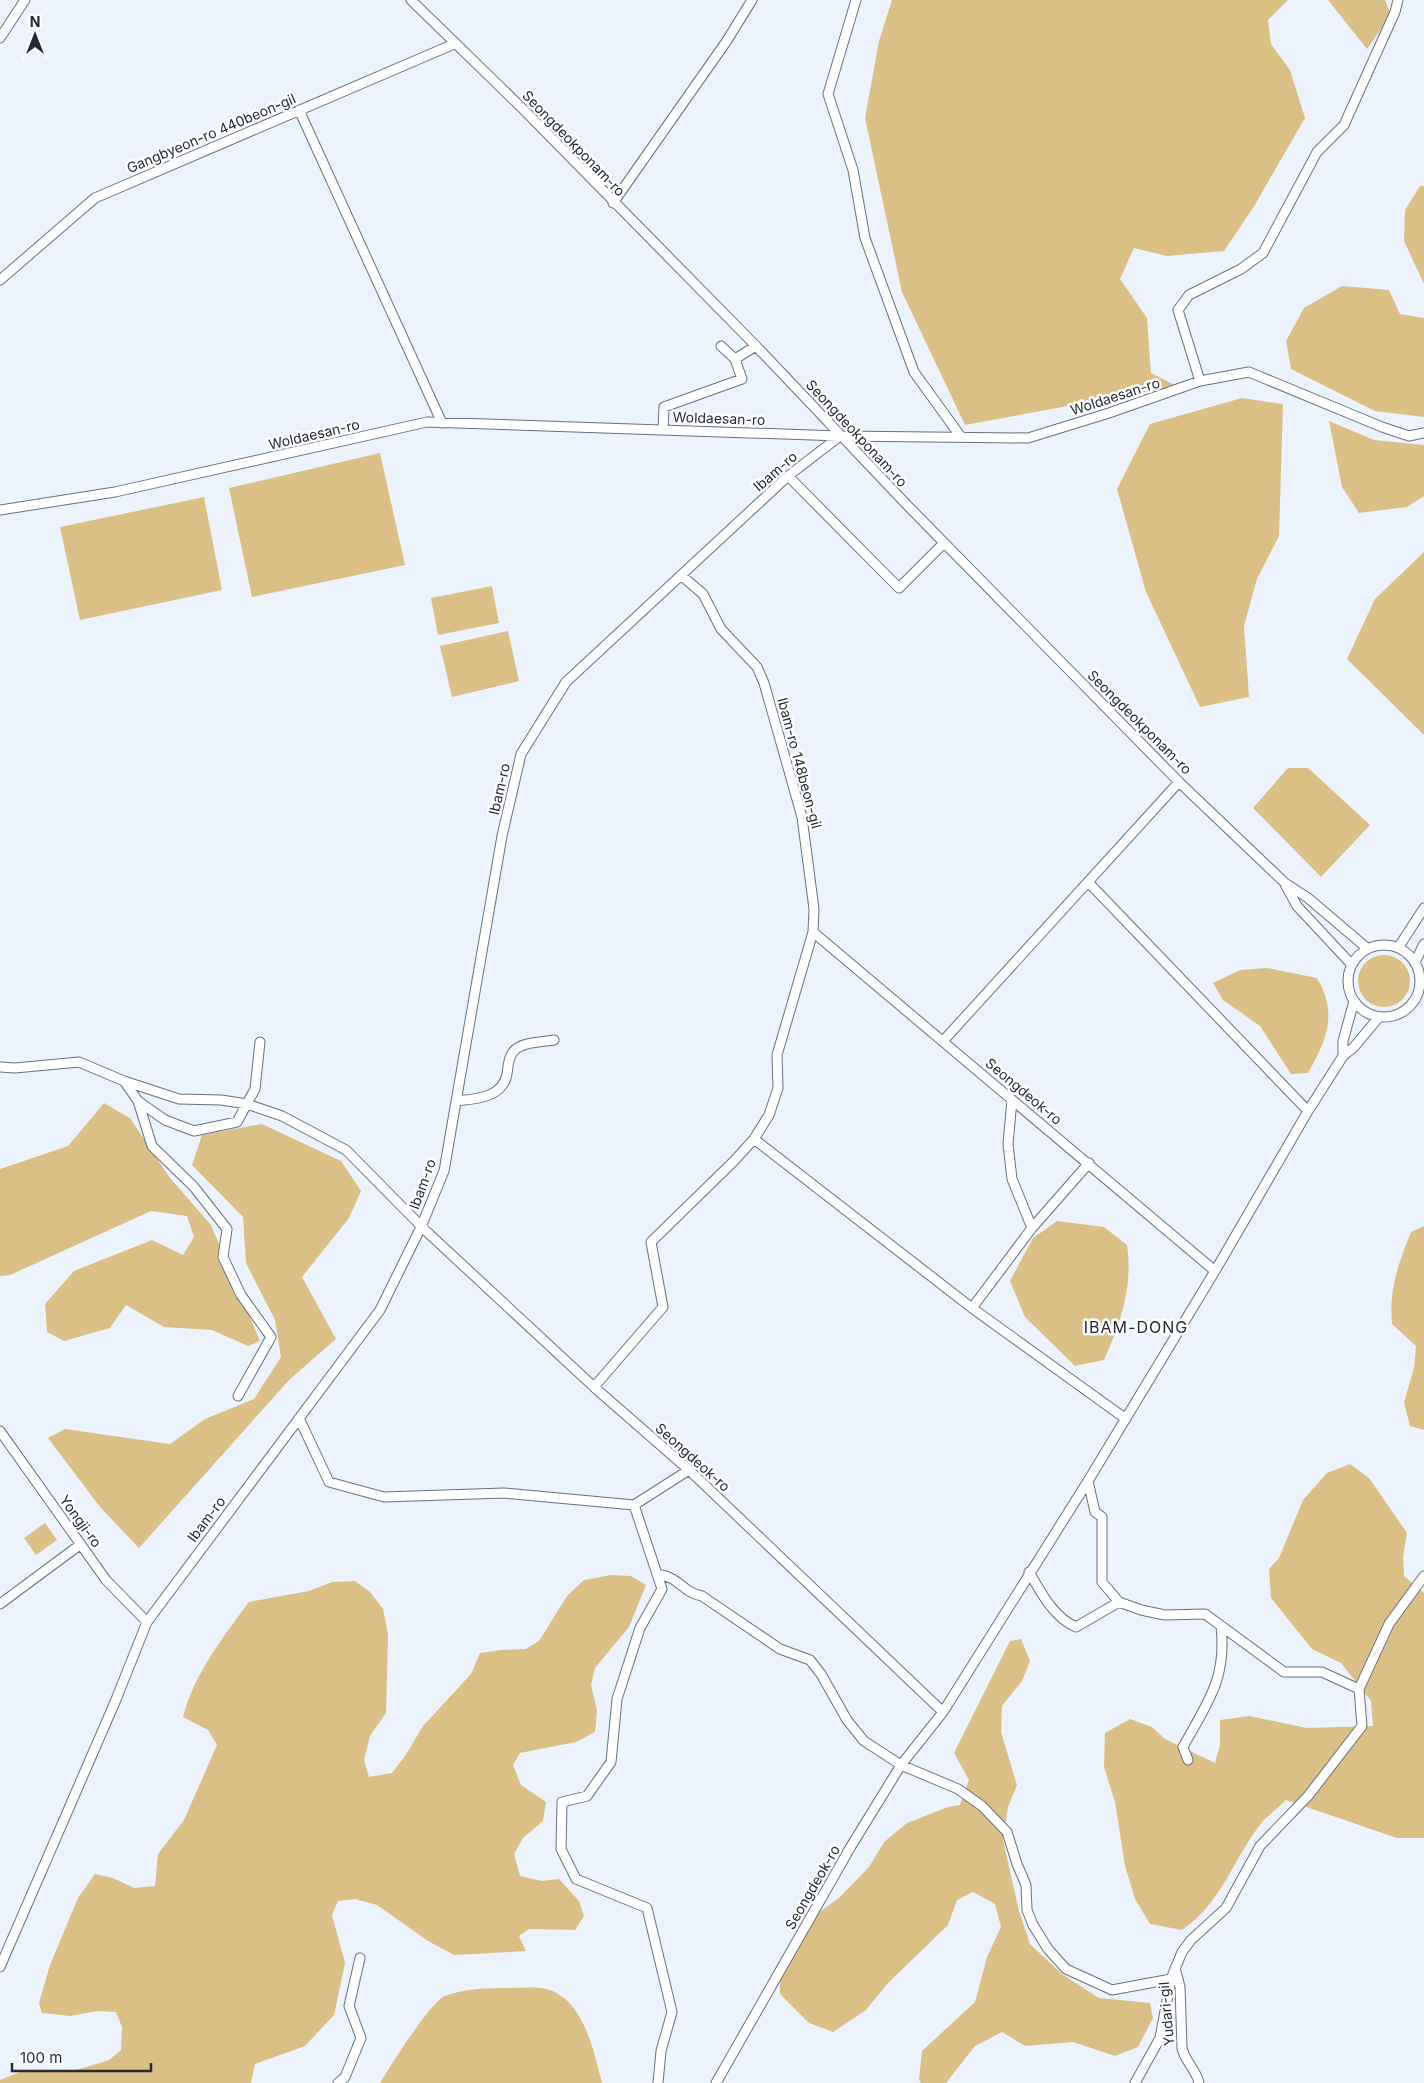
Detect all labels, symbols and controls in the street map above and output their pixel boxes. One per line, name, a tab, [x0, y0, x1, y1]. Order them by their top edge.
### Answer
north arrow	[10, 10, 60, 60]
text: N	[30, 13, 40, 30]
street label: Seongdeokponam-ro	[519, 87, 629, 199]
street label: Gangbyeon-ro 440beon-gil	[124, 90, 298, 176]
street label: Woldaesan-ro	[1068, 374, 1162, 418]
street label: Seongdeokponam-ro	[803, 376, 911, 490]
street label: Woldaesan-ro	[672, 408, 766, 428]
street label: Woldaesan-ro	[267, 415, 361, 453]
street label: Ibam-ro	[750, 447, 800, 495]
street label: Seongdeokponam-ro	[1084, 666, 1196, 778]
street label: Ibam-ro 148beon-gil	[774, 696, 826, 830]
street label: Ibam-ro	[485, 762, 513, 816]
street label: Seongdeok-ro	[982, 1054, 1066, 1128]
street label: Ibam-ro	[405, 1156, 439, 1212]
district label: IBAM-DONG	[1084, 1317, 1188, 1337]
street label: Seongdeok-ro	[652, 1419, 734, 1495]
street label: Yongji-ro	[56, 1492, 106, 1550]
street label: Ibam-ro	[183, 1493, 229, 1545]
street label: Seongdeok-ro	[781, 1842, 843, 1932]
street label: Yudari-gil	[1155, 1981, 1177, 2047]
scale bar	[12, 2040, 151, 2072]
text: 100 m	[20, 2048, 62, 2067]

